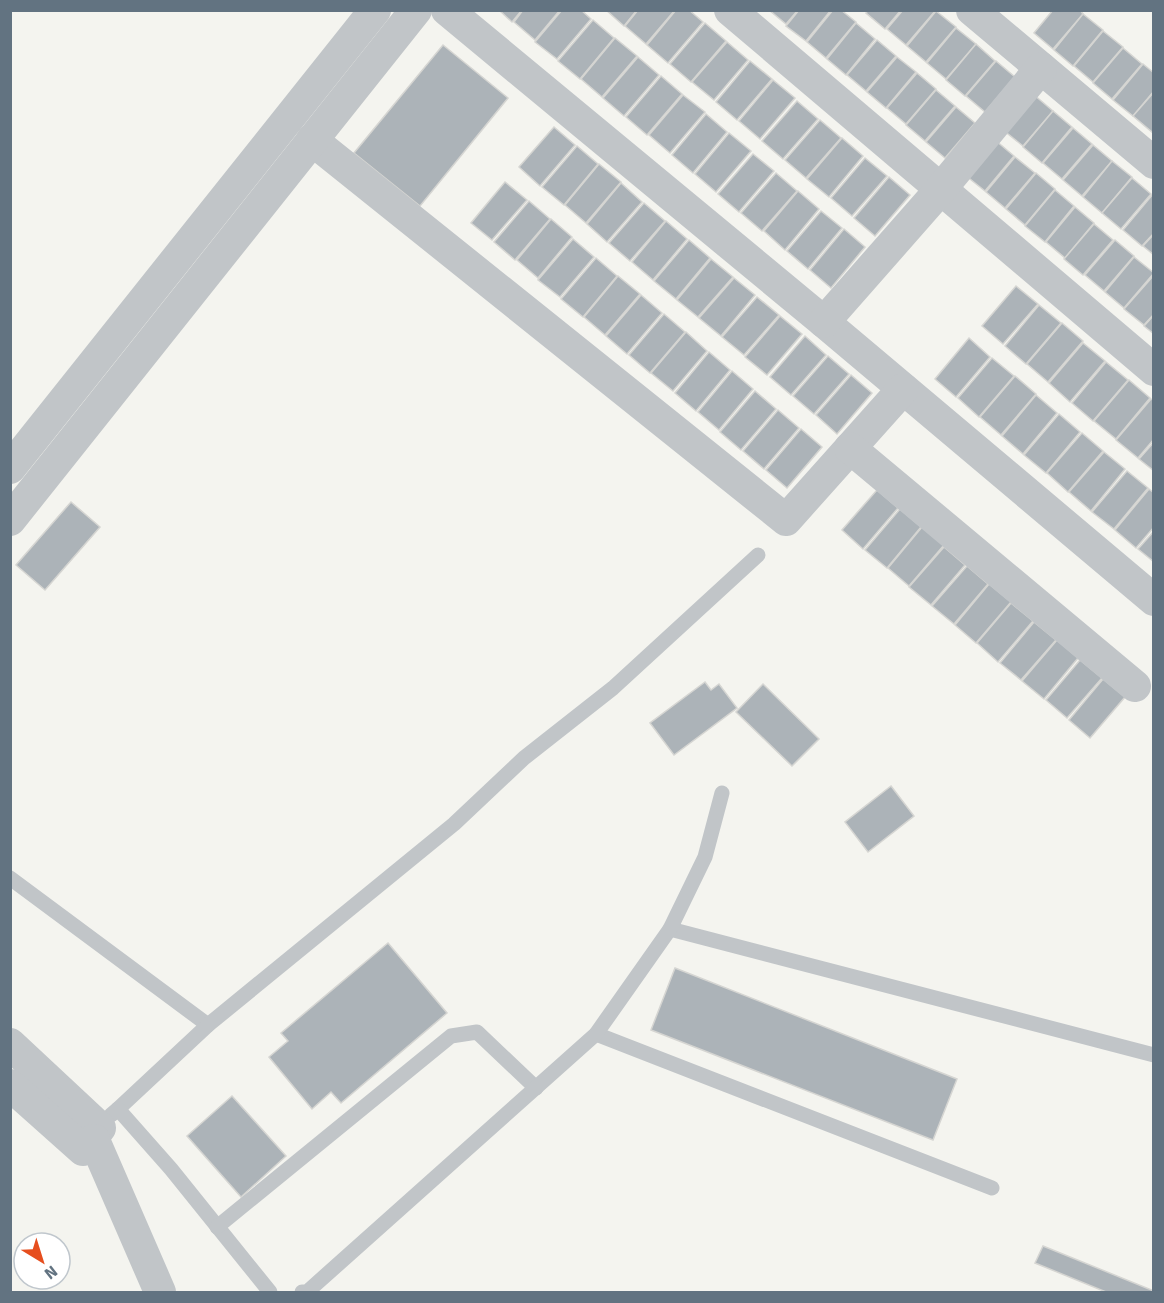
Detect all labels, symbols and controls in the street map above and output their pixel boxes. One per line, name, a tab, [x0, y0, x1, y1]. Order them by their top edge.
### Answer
north arrow	[12, 1231, 72, 1291]
text: N	[40, 1261, 61, 1283]

